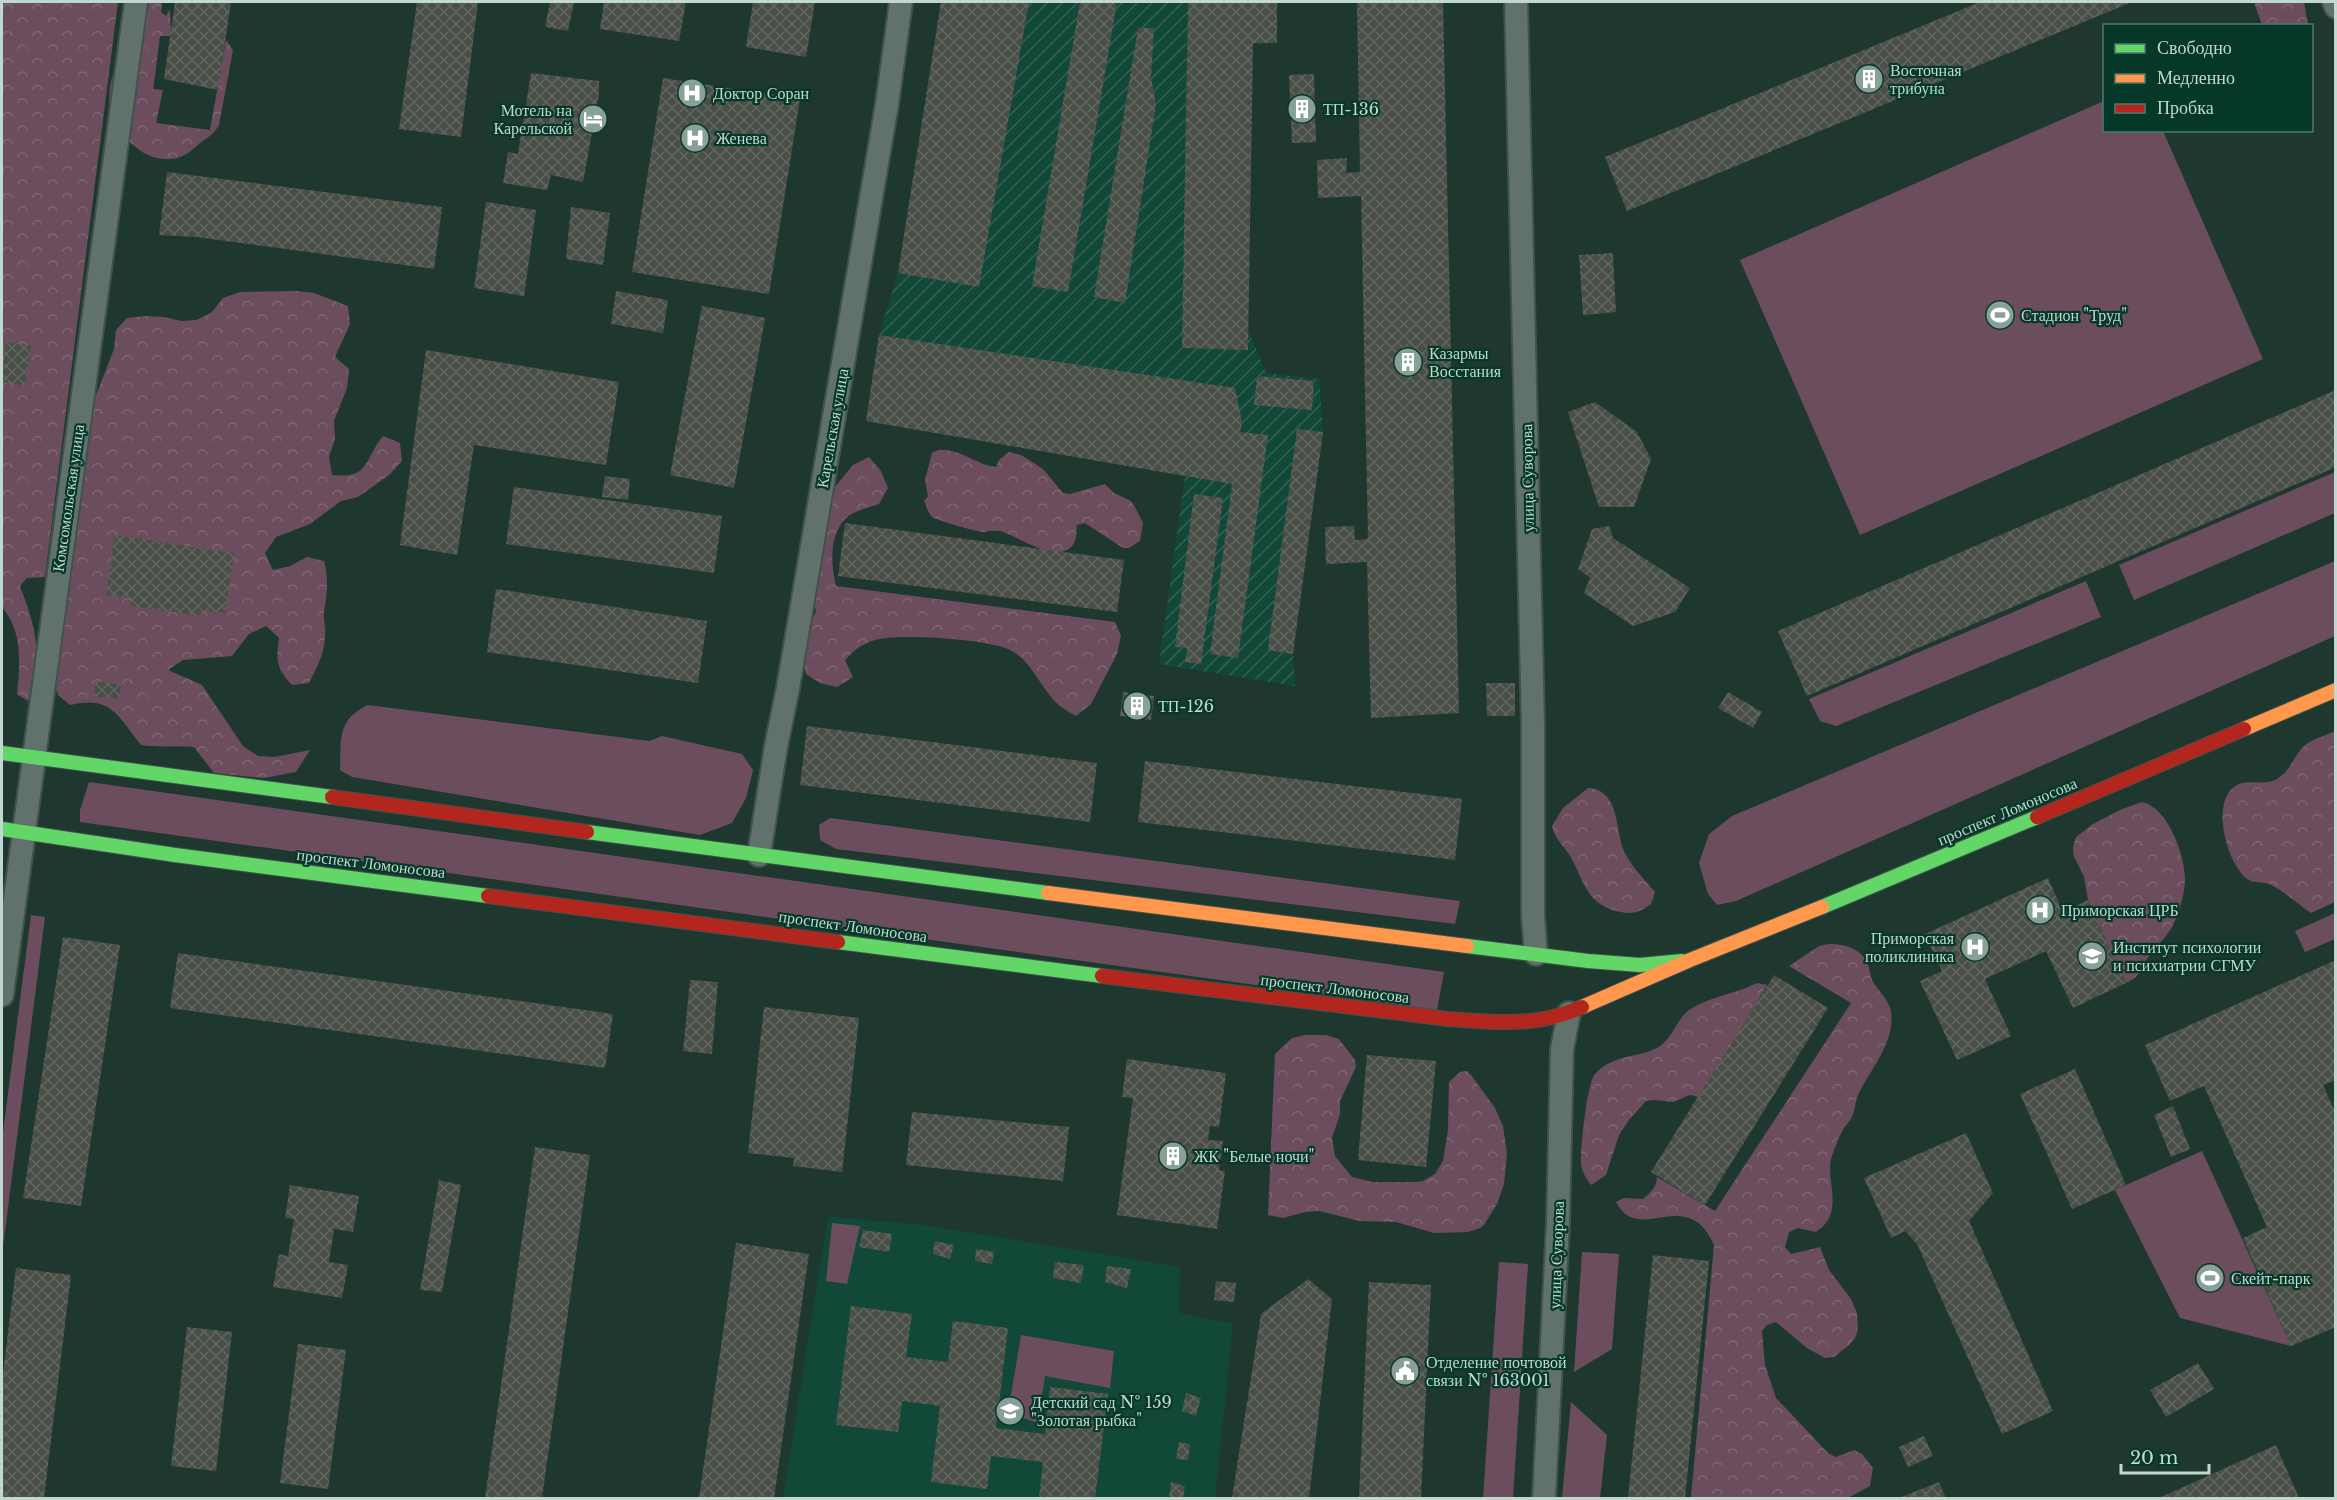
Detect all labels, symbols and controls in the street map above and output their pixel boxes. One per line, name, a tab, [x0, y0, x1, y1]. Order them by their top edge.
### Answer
legend	[2103, 24, 2313, 132]
text: Свободно	[2157, 37, 2232, 59]
place label: Восточная трибуна	[1890, 60, 1962, 98]
building icon: Восточная трибуна	[1853, 63, 1885, 95]
text: Медленно	[2157, 67, 2235, 89]
hospital icon: Доктор Соран	[676, 77, 708, 109]
place label: Доктор Соран	[713, 83, 810, 103]
building icon: ТП-136	[1286, 93, 1318, 125]
text: Пробка	[2157, 97, 2214, 119]
place label: ТП-136	[1323, 99, 1379, 119]
place label: Мотель на Карельской	[493, 100, 572, 138]
hotel icon: Мотель на Карельской	[577, 103, 609, 135]
hospital icon: Женева	[679, 122, 711, 154]
place label: Женева	[716, 128, 767, 148]
sports icon: Стадион "Труд"	[1984, 299, 2016, 331]
place label: Стадион "Труд"	[2021, 305, 2127, 325]
place label: Казармы Восстания	[1429, 343, 1502, 381]
building icon: Казармы Восстания	[1392, 346, 1424, 378]
street label: Карельская улица	[812, 367, 852, 489]
street label: Комсомольская улица	[48, 423, 88, 573]
street label: улица Суворова	[1516, 424, 1538, 532]
building icon: ТП-126	[1121, 690, 1153, 722]
place label: ТП-126	[1158, 696, 1214, 716]
street label: проспект Ломоносова	[1934, 773, 2080, 849]
street label: проспект Ломоносова	[296, 844, 446, 882]
hospital icon: Приморская ЦРБ	[2024, 894, 2056, 926]
place label: Приморская ЦРБ	[2061, 900, 2179, 920]
street label: проспект Ломоносова	[778, 906, 928, 946]
place label: Приморская поликлиника	[1865, 928, 1955, 966]
hospital icon: Приморская поликлиника	[1959, 931, 1991, 963]
place label: Институт психологии и психиатрии СГМУ	[2113, 937, 2262, 975]
school or university icon: Институт психологии и психиатрии СГМУ	[2076, 940, 2108, 972]
street label: проспект Ломоносова	[1260, 969, 1410, 1007]
building icon: ЖК "Белые ночи"	[1157, 1140, 1189, 1172]
place label: ЖК "Белые ночи"	[1194, 1146, 1314, 1166]
street label: улица Суворова	[1544, 1201, 1568, 1309]
sports icon: Скейт-парк	[2194, 1262, 2226, 1294]
place label: Скейт-парк	[2231, 1268, 2311, 1288]
place label: Отделение почтовой связи № 163001	[1426, 1352, 1567, 1390]
public building icon: Отделение почтовой связи № 163001	[1389, 1355, 1421, 1387]
place label: Детский сад № 159 "Золотая рыбка"	[1031, 1392, 1172, 1430]
school or university icon: Детский сад № 159 "Золотая рыбка"	[994, 1395, 1026, 1427]
scale bar	[2121, 1437, 2210, 1475]
text: 20 m	[2130, 1447, 2178, 1469]

